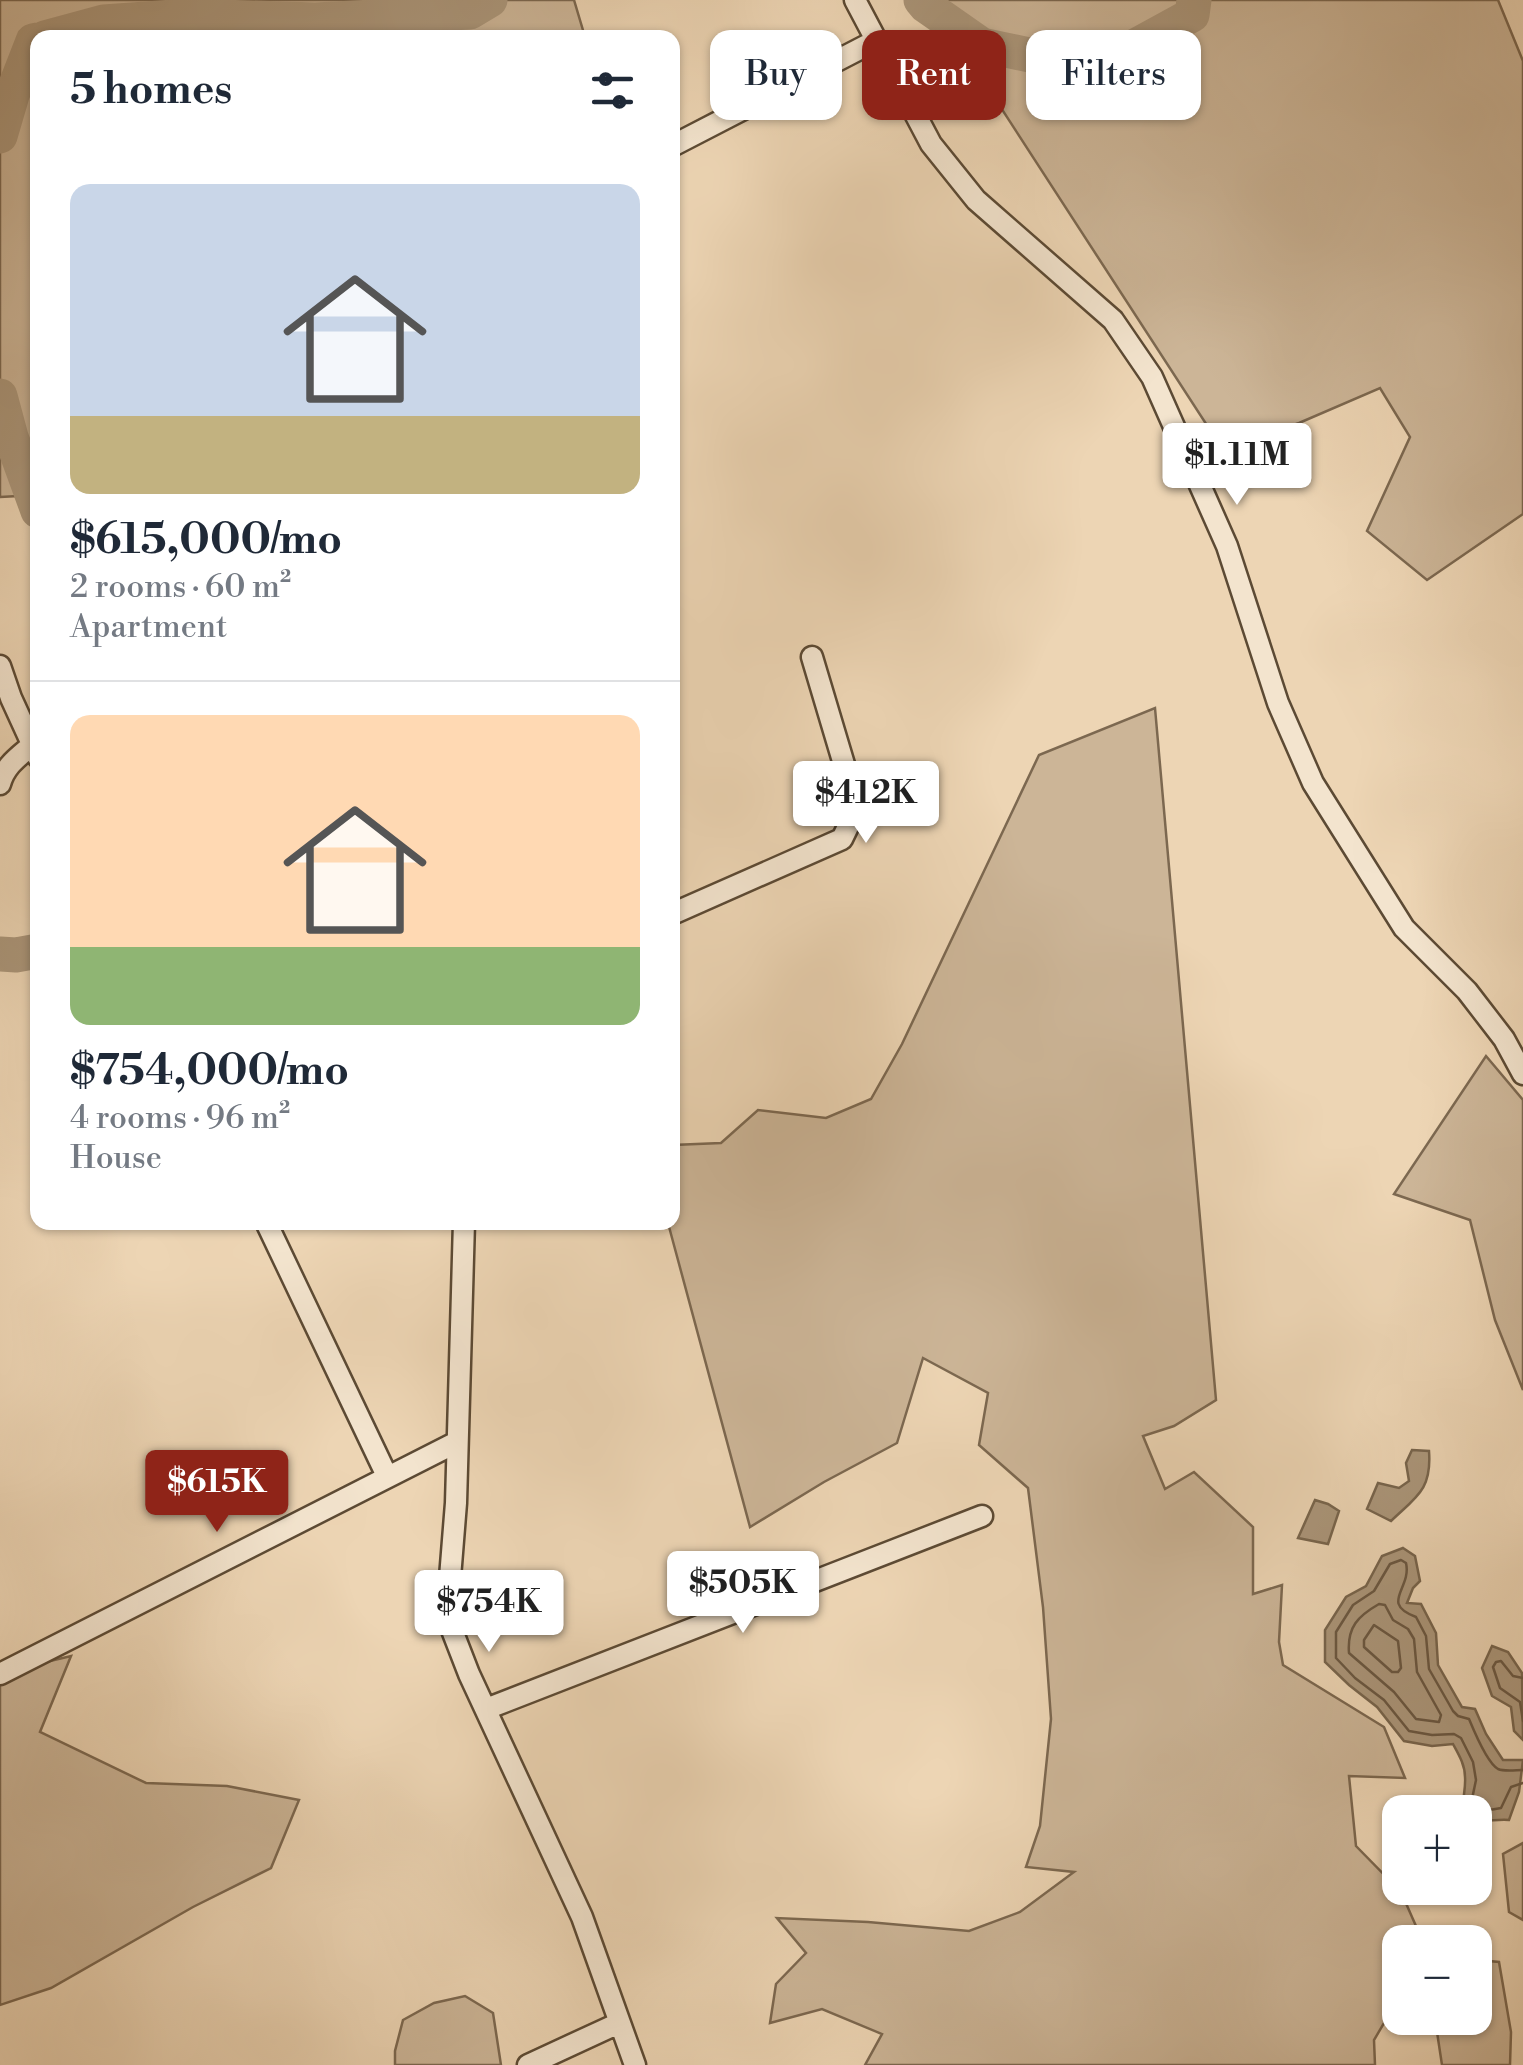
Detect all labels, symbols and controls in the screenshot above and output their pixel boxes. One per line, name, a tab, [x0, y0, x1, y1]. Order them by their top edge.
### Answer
chip: Buy	[710, 30, 842, 120]
chip: Rent	[862, 30, 1006, 120]
chip: Filters	[1026, 30, 1201, 120]
icon: filters	[585, 63, 640, 118]
text: 5 homes	[70, 64, 232, 117]
icon: home	[265, 249, 445, 429]
pin: $1.11M	[1156, 423, 1318, 508]
text: $1.11M	[1184, 435, 1290, 475]
text: $615,000/mo	[70, 514, 342, 567]
text: 2 rooms · 60 m²	[70, 567, 291, 607]
text: Apartment	[70, 607, 227, 647]
pin: $412K	[796, 761, 936, 846]
text: $412K	[815, 773, 917, 813]
icon: home	[265, 780, 445, 960]
text: $754,000/mo	[70, 1045, 349, 1098]
text: 4 rooms · 96 m²	[70, 1098, 290, 1138]
text: House	[70, 1138, 162, 1178]
pin: $615K	[147, 1450, 287, 1535]
text: $615K	[167, 1462, 267, 1502]
pin: $505K	[673, 1551, 813, 1636]
text: $505K	[689, 1563, 797, 1603]
pin: $754K	[419, 1570, 559, 1655]
text: $754K	[437, 1582, 541, 1622]
map controls	[1382, 1795, 1492, 2035]
button: +	[1382, 1795, 1492, 1905]
button: −	[1382, 1925, 1492, 2035]

